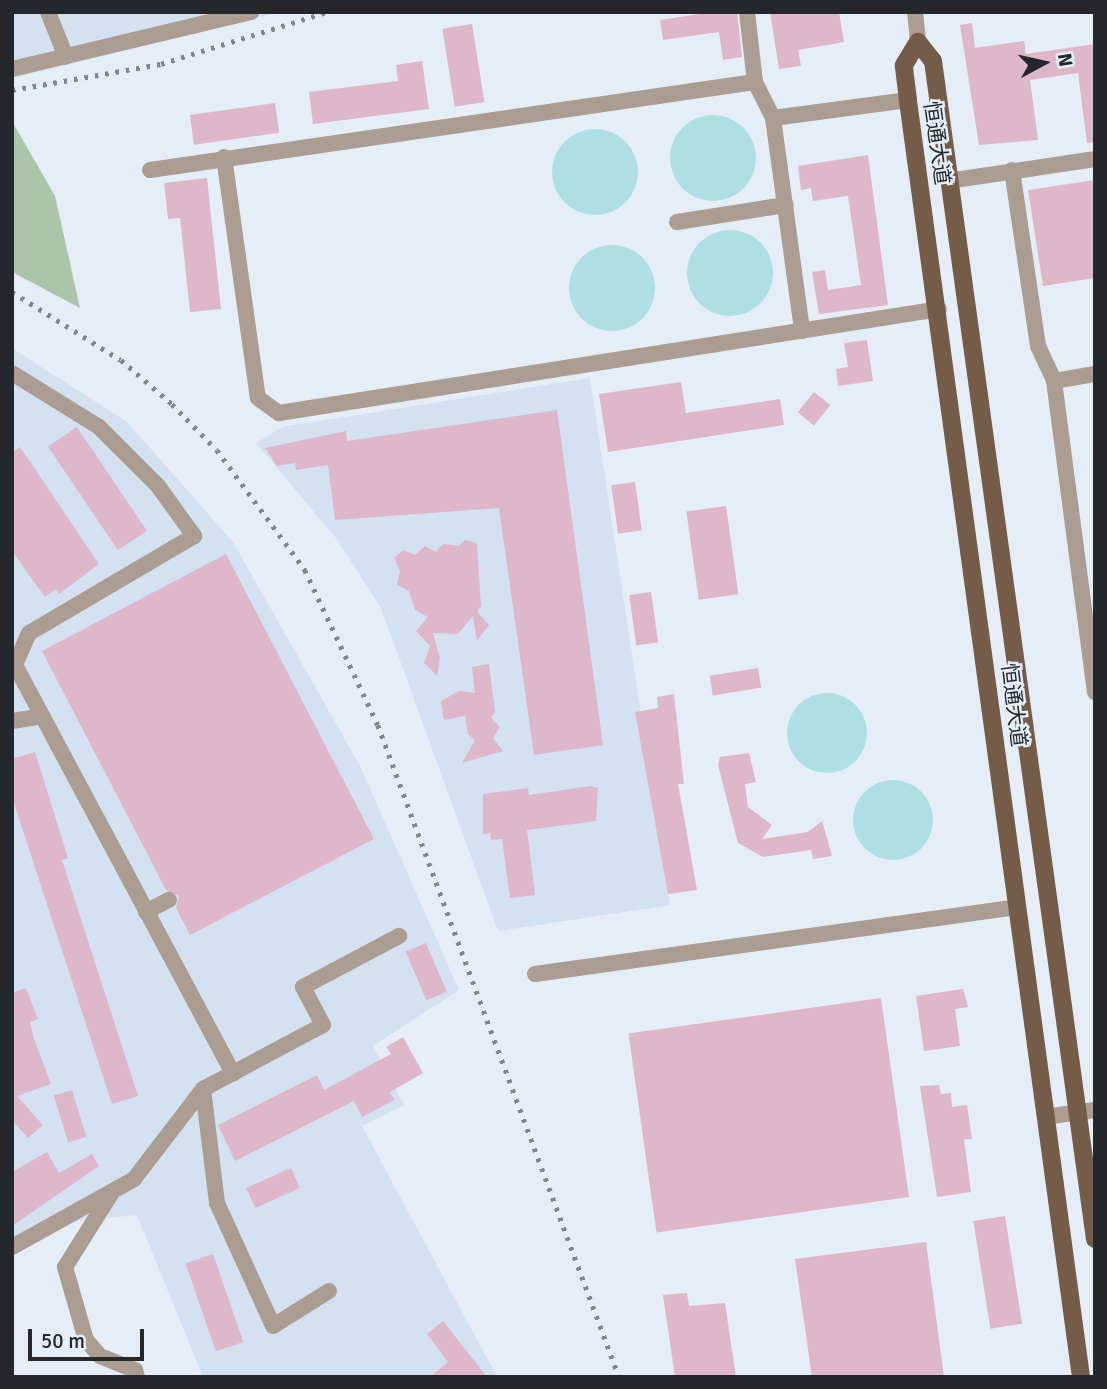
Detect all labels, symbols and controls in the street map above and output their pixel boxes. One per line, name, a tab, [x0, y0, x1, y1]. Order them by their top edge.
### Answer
north arrow	[1009, 28, 1079, 98]
text: N	[1052, 52, 1078, 68]
street label: 恒通大道	[919, 100, 955, 186]
street label: 恒通大道	[996, 662, 1032, 748]
scale bar	[32, 1316, 147, 1360]
text: 50 m	[41, 1328, 85, 1354]

